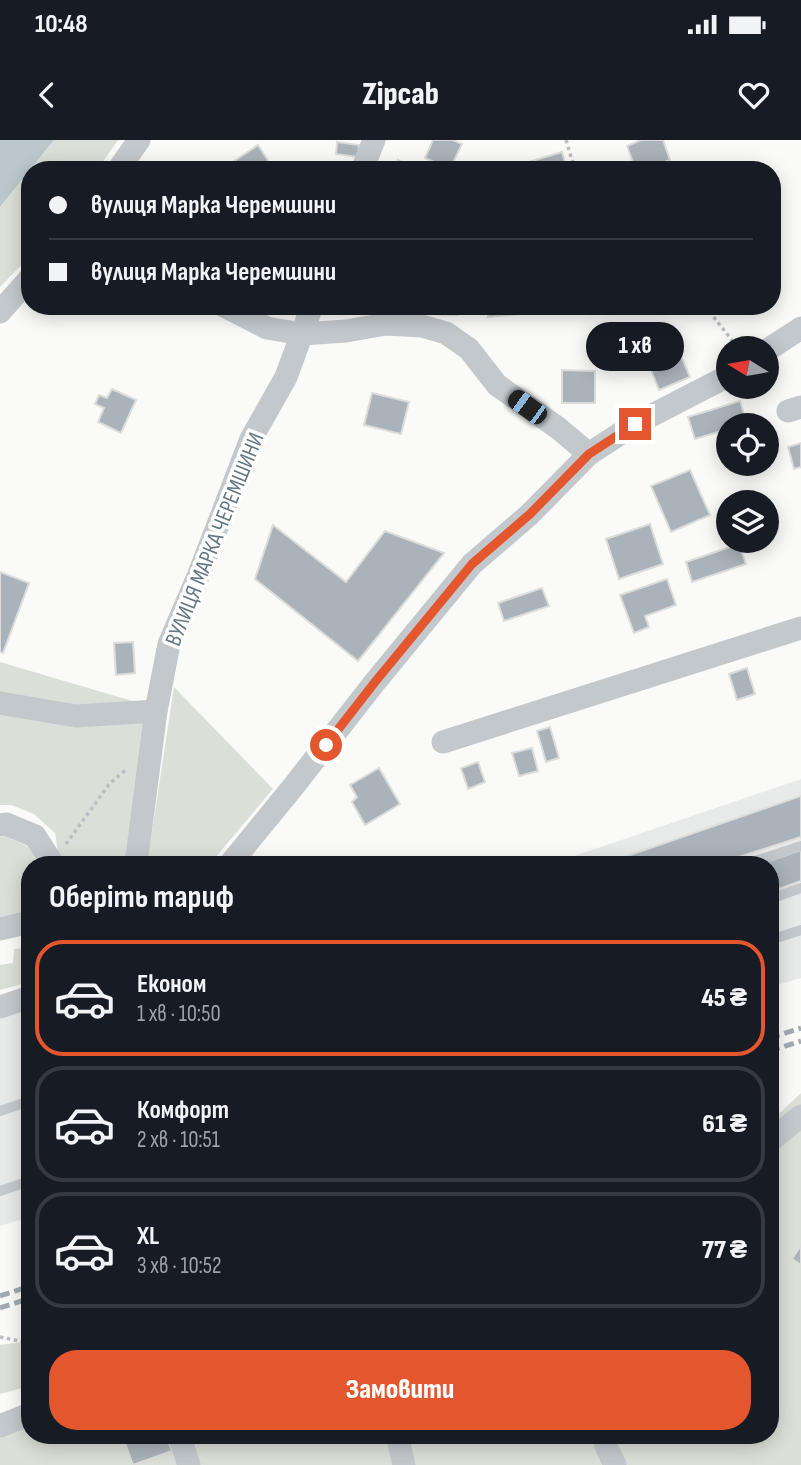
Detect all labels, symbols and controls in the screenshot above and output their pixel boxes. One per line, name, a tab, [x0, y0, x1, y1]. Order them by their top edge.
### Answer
text: 10:48	[35, 9, 87, 40]
text: Zipcab	[362, 75, 439, 114]
icon: back	[28, 76, 66, 114]
icon: heart	[735, 76, 773, 114]
text: вулиця Марка Черемшини	[91, 190, 336, 221]
text: вулиця Марка Черемшини	[91, 257, 336, 288]
callout: 1 хв	[586, 322, 684, 372]
text: 1 хв	[618, 332, 652, 360]
north arrow	[716, 336, 779, 399]
map controls	[716, 336, 779, 553]
car	[504, 386, 551, 428]
route end	[619, 408, 651, 440]
button: locate	[716, 413, 779, 476]
street label: ВУЛИЦЯ МАРКА ЧЕРЕМШИНИ	[159, 429, 271, 650]
button: layers	[716, 490, 779, 553]
route start	[310, 729, 342, 761]
text: Оберіть тариф	[49, 878, 234, 917]
icon: car	[53, 967, 116, 1030]
text: Економ	[137, 969, 206, 1000]
text: 45 ₴	[701, 983, 747, 1014]
text: 1 хв · 10:50	[137, 1000, 221, 1028]
icon: car	[53, 1093, 116, 1156]
text: Комфорт	[137, 1095, 229, 1126]
text: 61 ₴	[702, 1109, 747, 1140]
text: 2 хв · 10:51	[137, 1126, 220, 1154]
icon: car	[53, 1219, 116, 1282]
text: XL	[137, 1221, 159, 1252]
text: 77 ₴	[702, 1235, 747, 1266]
text: 3 хв · 10:52	[137, 1252, 221, 1280]
button: Замовити	[49, 1350, 751, 1430]

